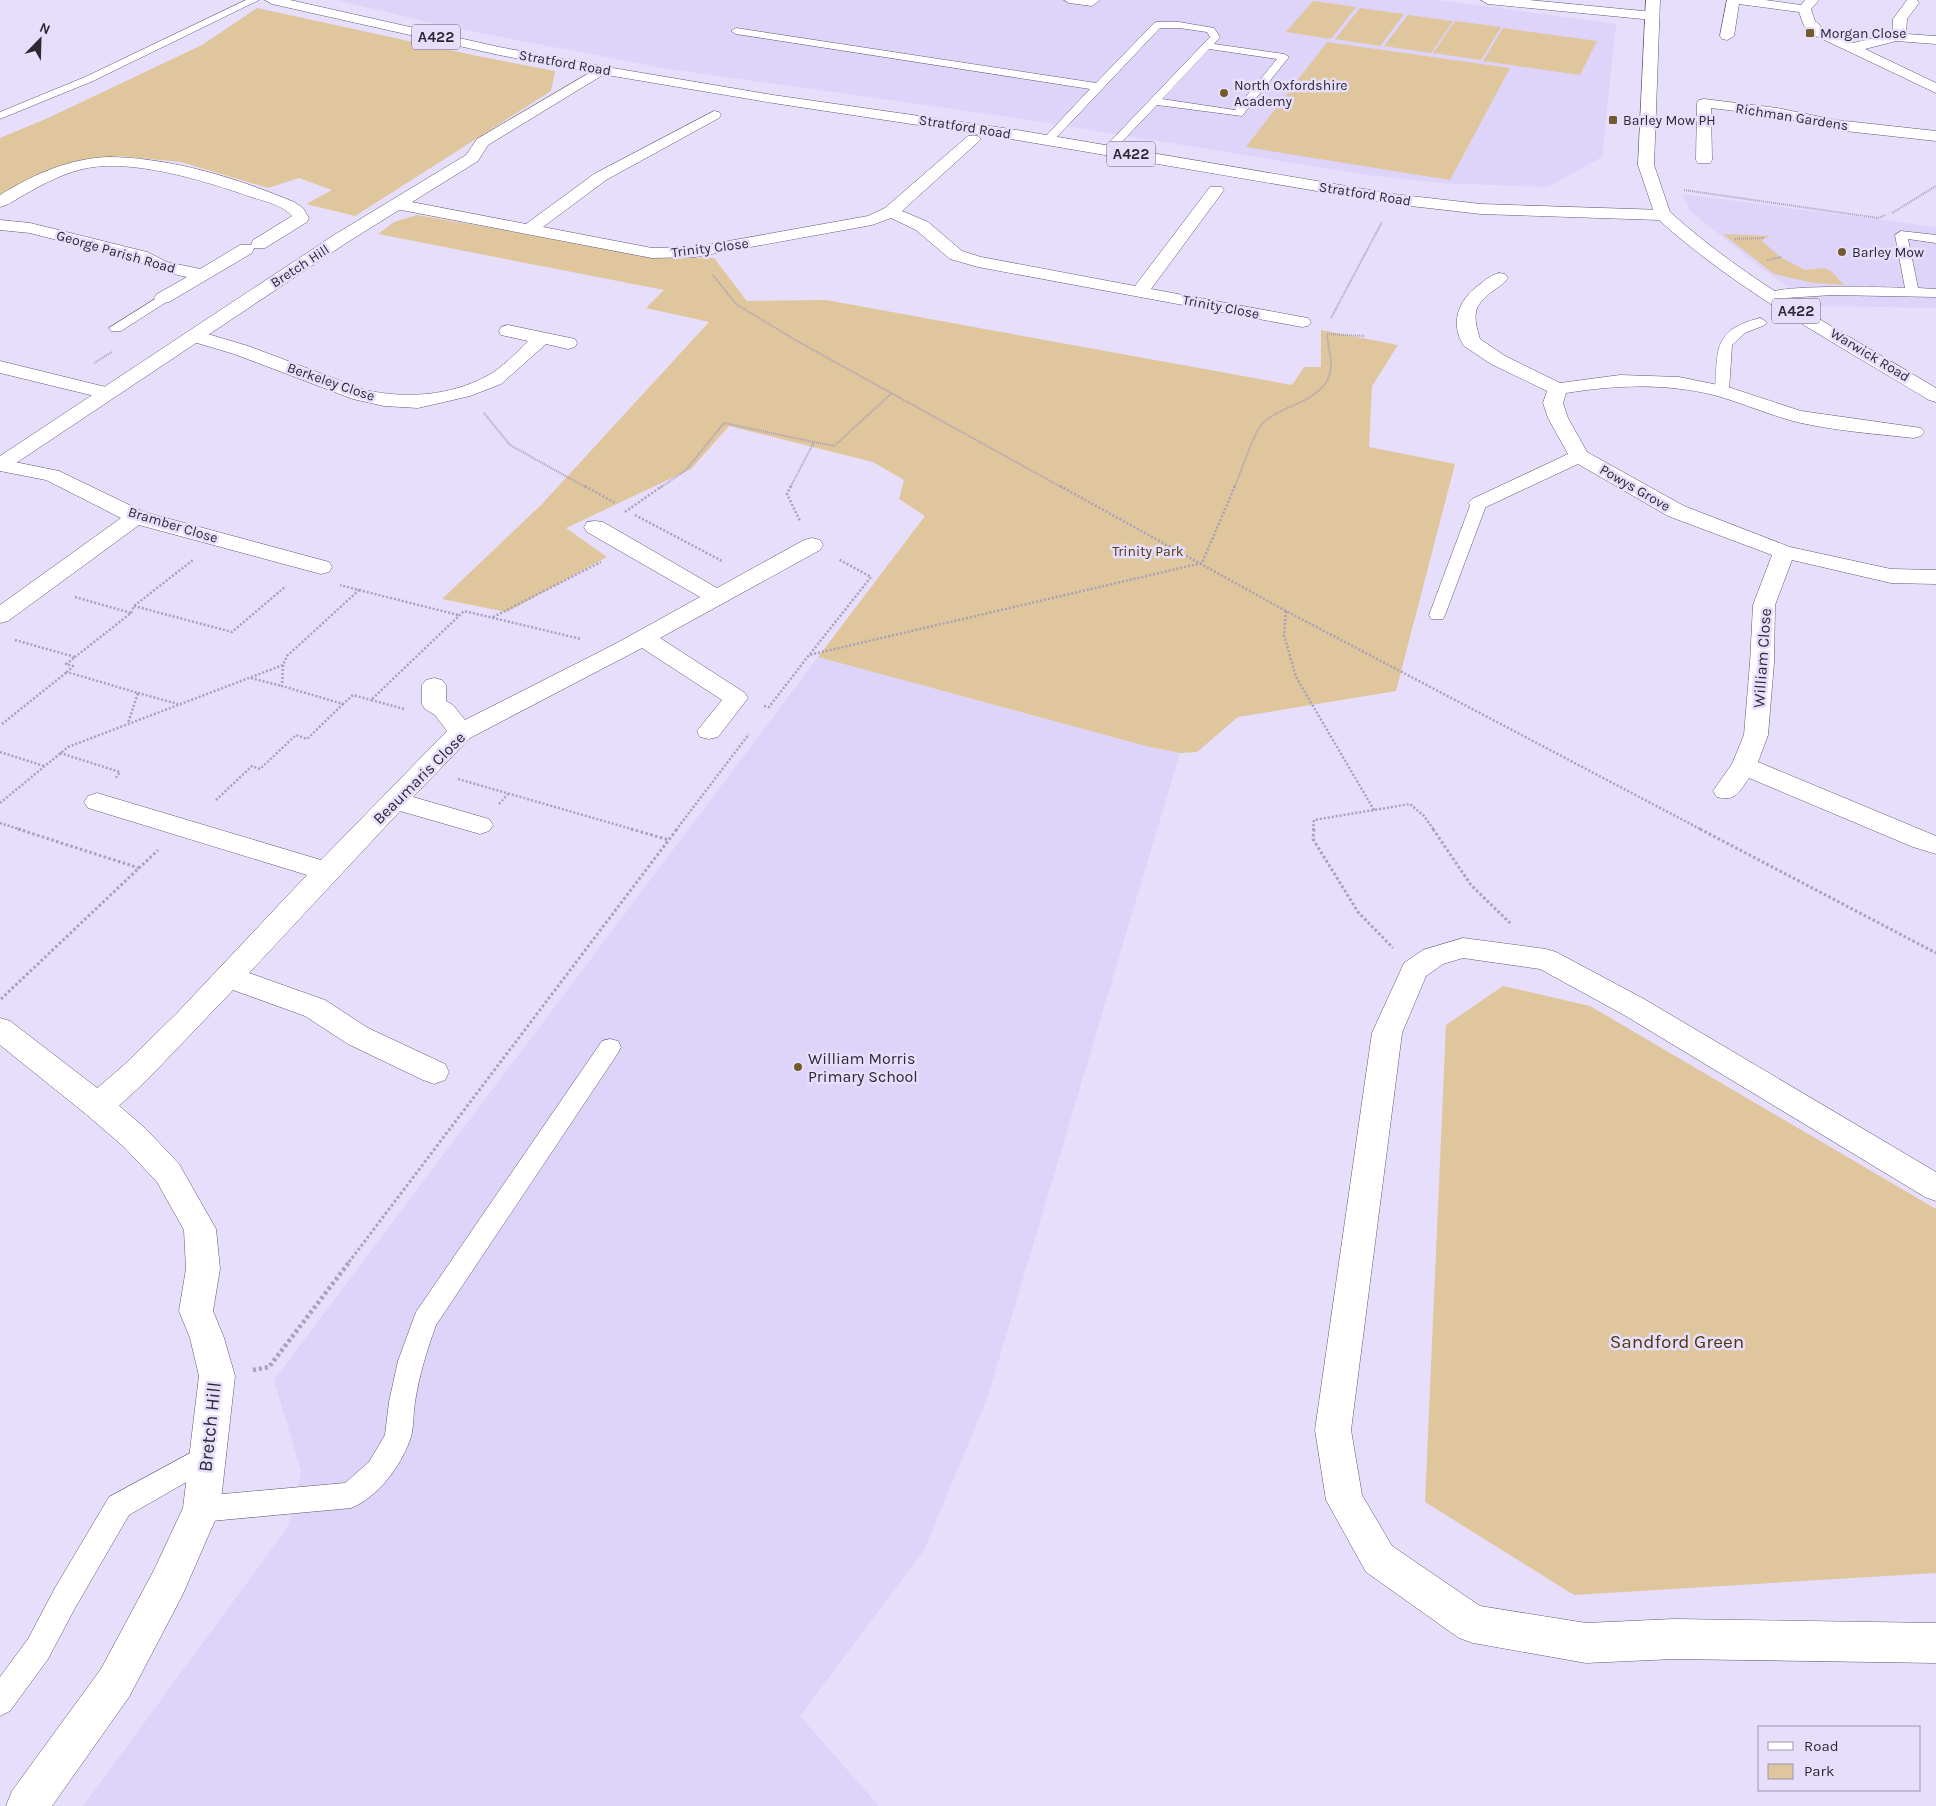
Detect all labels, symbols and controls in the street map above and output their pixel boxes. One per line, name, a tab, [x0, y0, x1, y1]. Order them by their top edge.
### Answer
north arrow	[15, 15, 65, 65]
text: N	[37, 19, 53, 38]
road number: A422	[412, 24, 460, 50]
place label: Morgan Close	[1820, 25, 1906, 42]
marker: Morgan Close	[1804, 27, 1816, 39]
street label: Stratford Road	[518, 47, 612, 79]
place label: North Oxfordshire Academy	[1234, 77, 1348, 110]
marker: North Oxfordshire Academy	[1218, 87, 1230, 99]
street label: Richman Gardens	[1734, 100, 1850, 134]
street label: Stratford Road	[918, 111, 1012, 143]
place label: Barley Mow PH	[1623, 112, 1716, 129]
marker: Barley Mow PH	[1607, 114, 1619, 126]
road number: A422	[1107, 142, 1155, 166]
street label: Stratford Road	[1318, 178, 1412, 210]
street label: George Parish Road	[54, 227, 178, 277]
street label: Trinity Close	[670, 235, 750, 261]
street label: Bretch Hill	[267, 241, 333, 291]
place label: Barley Mow	[1852, 244, 1924, 261]
marker: Barley Mow	[1836, 246, 1848, 258]
street label: Trinity Close	[1181, 291, 1261, 323]
road number: A422	[1772, 298, 1820, 324]
street label: Warwick Road	[1827, 325, 1913, 385]
street label: Berkeley Close	[285, 359, 377, 405]
street label: Powys Grove	[1597, 461, 1673, 515]
street label: Bramber Close	[126, 503, 220, 547]
park label: Trinity Park	[1112, 543, 1184, 560]
street label: William Close	[1749, 607, 1775, 709]
street label: Beaumaris Close	[369, 728, 469, 828]
place label: William Morris Primary School	[808, 1049, 918, 1086]
marker: William Morris Primary School	[792, 1061, 804, 1073]
park label: Sandford Green	[1610, 1331, 1744, 1353]
street label: Bretch Hill	[194, 1381, 226, 1473]
legend	[1758, 1726, 1921, 1791]
text: Road	[1804, 1737, 1839, 1755]
text: Park	[1804, 1762, 1834, 1780]

